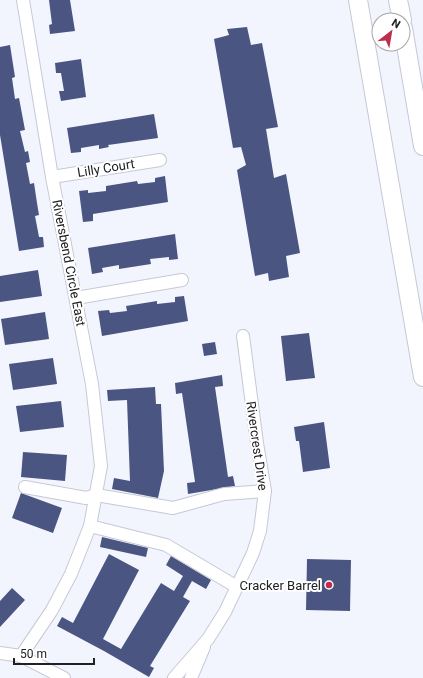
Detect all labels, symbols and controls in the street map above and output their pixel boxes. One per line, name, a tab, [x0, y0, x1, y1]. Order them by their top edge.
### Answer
north arrow	[371, 12, 411, 52]
text: N	[389, 16, 403, 32]
street label: Lilly Court	[76, 156, 136, 180]
street label: Riversbend Circle East	[49, 198, 89, 328]
street label: Rivercrest Drive	[243, 400, 271, 492]
place label: Cracker Barrel	[240, 578, 321, 593]
marker: Cracker Barrel	[324, 580, 334, 590]
scale bar	[14, 640, 94, 666]
text: 50 m	[20, 647, 47, 661]

